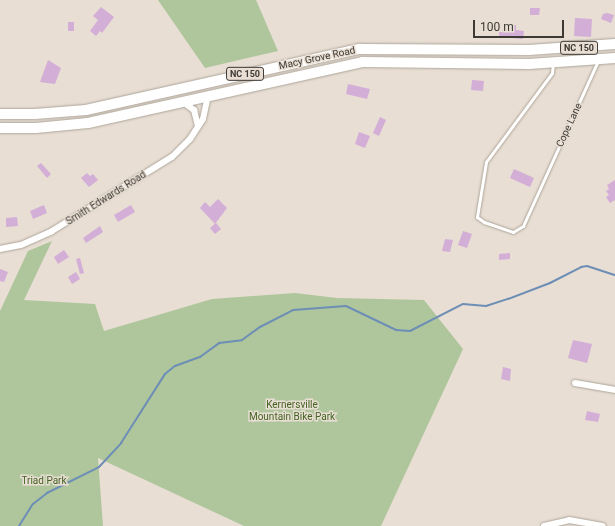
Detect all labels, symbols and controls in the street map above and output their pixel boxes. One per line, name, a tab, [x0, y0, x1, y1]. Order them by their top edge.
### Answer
scale bar	[475, 12, 566, 38]
text: 100 m	[480, 20, 514, 34]
road number: NC 150	[560, 41, 598, 55]
street label: Macy Grove Road	[278, 44, 356, 72]
road number: NC 150	[226, 67, 264, 81]
street label: Cope Lane	[554, 101, 584, 149]
street label: Smith Edwards Road	[64, 169, 148, 227]
park label: Kernersville Mountain Bike Park	[249, 398, 335, 422]
park label: Triad Park	[21, 475, 67, 487]

